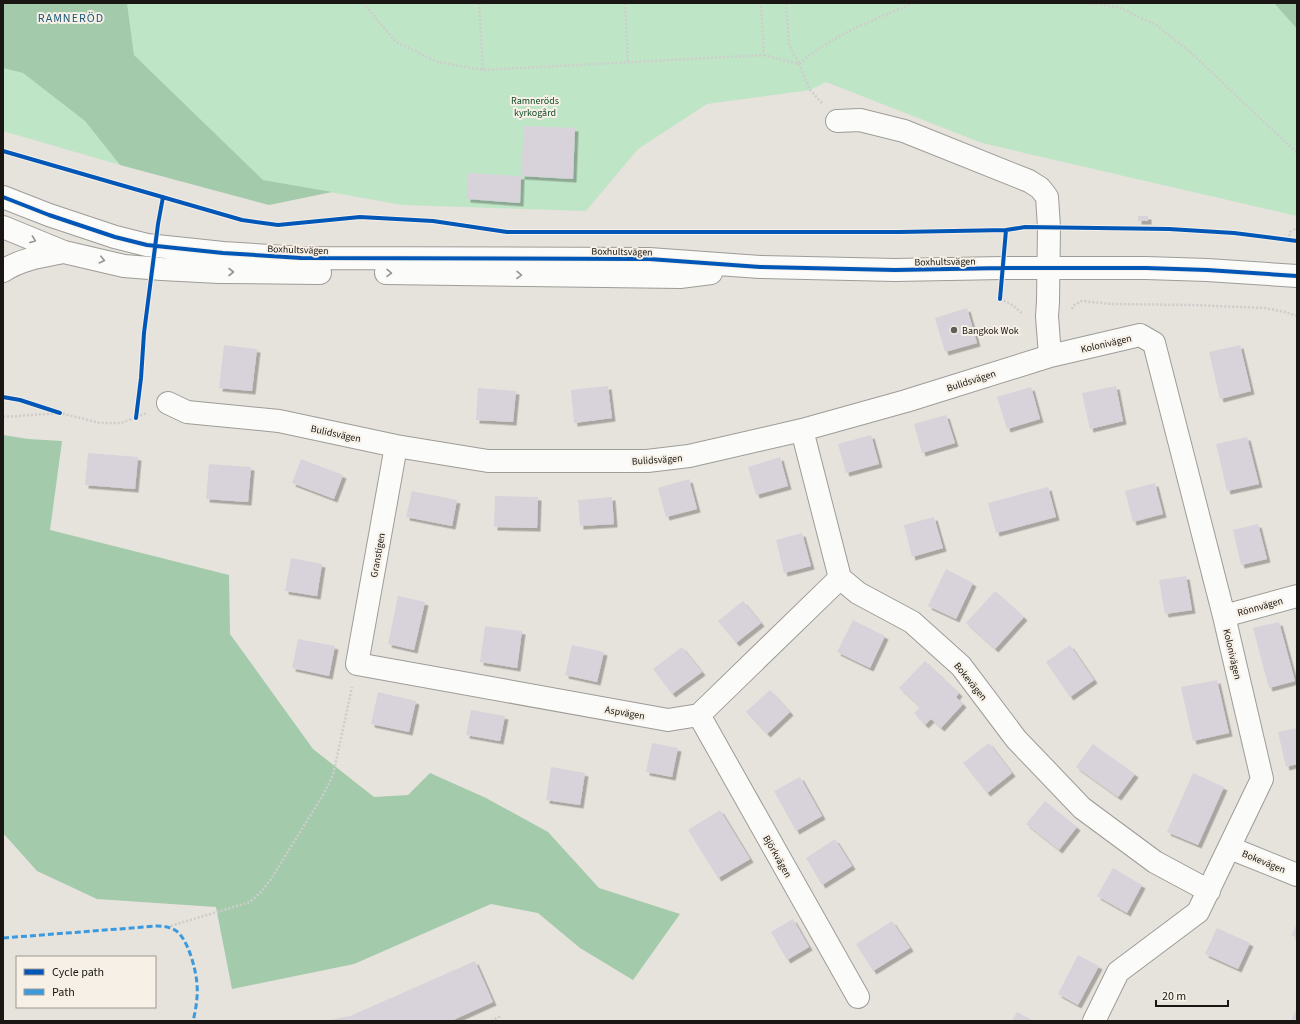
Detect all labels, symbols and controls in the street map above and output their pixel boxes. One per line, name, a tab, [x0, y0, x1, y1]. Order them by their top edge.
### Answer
district label: RAMNERÖD	[38, 10, 104, 27]
park label: Ramneröds kyrkogård	[511, 94, 559, 120]
one-way arrow	[30, 235, 37, 243]
street label: Boxhultsvägen	[267, 242, 329, 258]
street label: Boxhultsvägen	[591, 244, 653, 260]
street label: Boxhultsvägen	[914, 254, 976, 270]
one-way arrow	[99, 256, 105, 264]
one-way arrow	[228, 268, 234, 276]
one-way arrow	[386, 268, 392, 277]
one-way arrow	[516, 271, 522, 279]
place label: Bangkok Wok	[962, 324, 1019, 338]
marker: Bangkok Wok	[949, 325, 959, 335]
street label: Kolonivägen	[1079, 331, 1133, 357]
street label: Bulidsvägen	[945, 366, 998, 395]
street label: Bulidsvägen	[309, 422, 362, 446]
street label: Bulidsvägen	[631, 451, 683, 469]
street label: Granstigen	[367, 532, 389, 579]
street label: Rönnvägen	[1236, 594, 1285, 620]
street label: Kolonivägen	[1219, 627, 1245, 681]
street label: Bokevägen	[950, 659, 990, 704]
street label: Aspvägen	[604, 703, 646, 723]
street label: Björkvägen	[759, 833, 795, 880]
street label: Bokevägen	[1240, 847, 1288, 877]
legend	[16, 956, 156, 1008]
text: Cycle path	[52, 964, 104, 981]
scale bar	[1156, 982, 1228, 1008]
text: Path	[52, 984, 75, 1001]
text: 20 m	[1162, 988, 1186, 1005]

